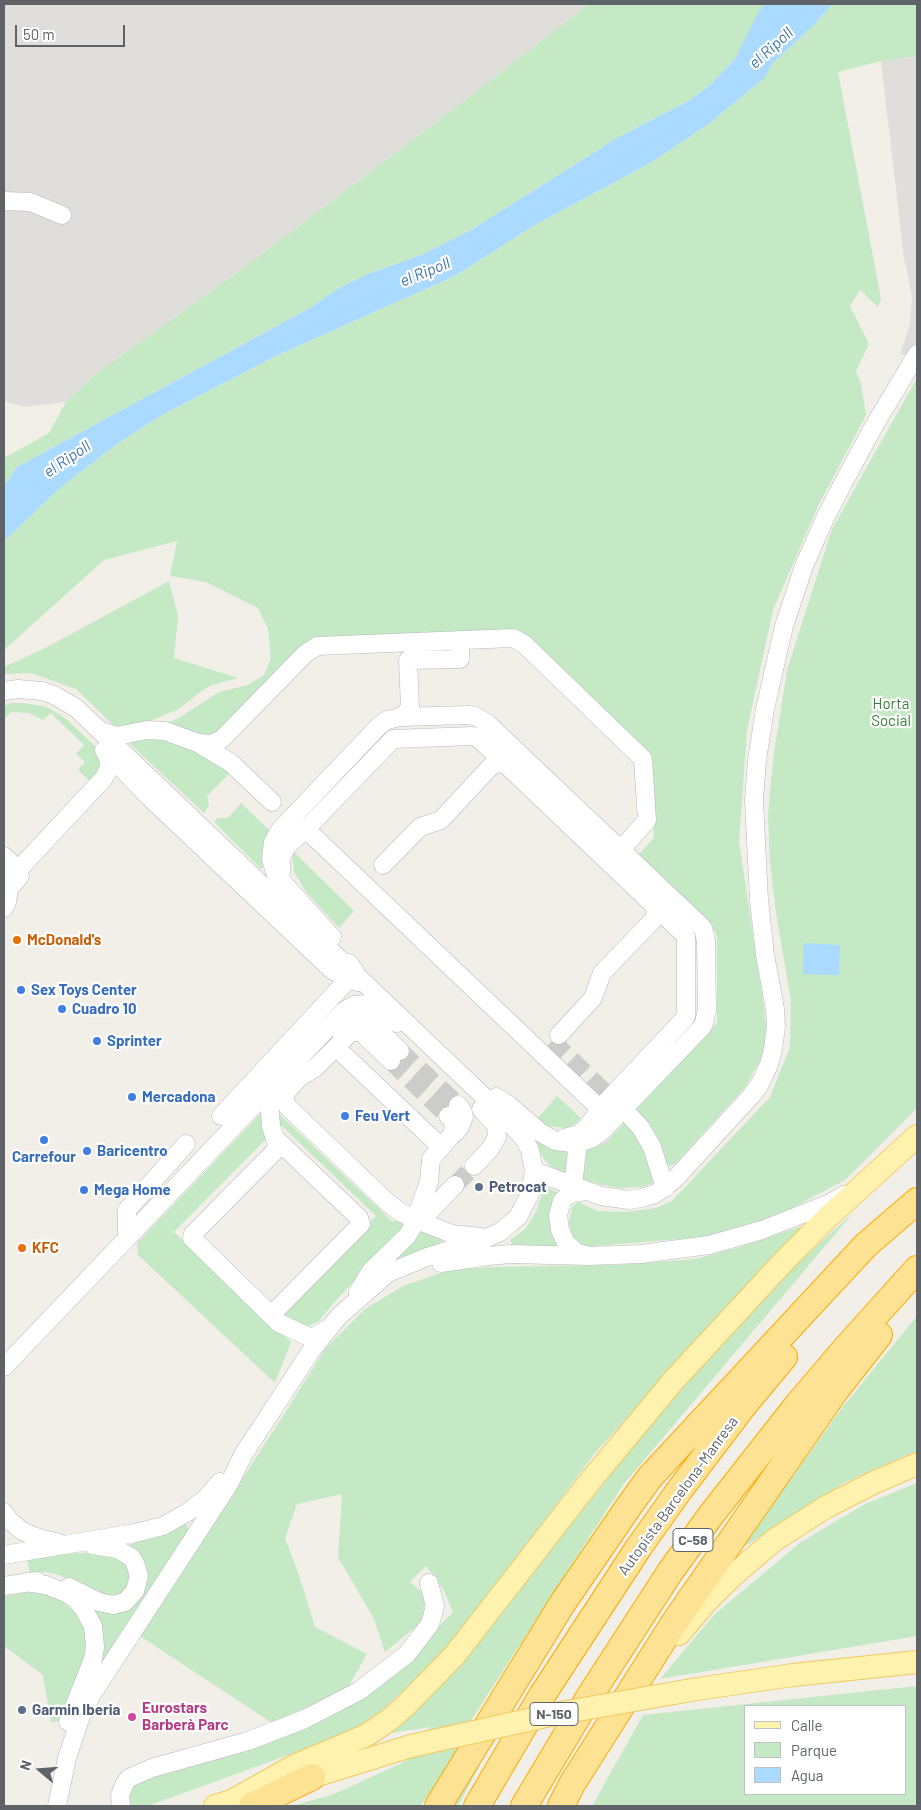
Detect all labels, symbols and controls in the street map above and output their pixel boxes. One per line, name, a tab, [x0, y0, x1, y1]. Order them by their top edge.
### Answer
scale bar	[18, 15, 128, 47]
water label: el Ripoll	[745, 23, 797, 73]
text: 50 m	[23, 25, 55, 43]
water label: el Ripoll	[397, 253, 453, 291]
water label: el Ripoll	[40, 436, 94, 482]
park label: Horta Social	[871, 695, 911, 730]
place label: McDonald's	[27, 931, 101, 949]
marker: McDonald's	[11, 934, 23, 946]
place label: Sex Toys Center	[31, 981, 137, 999]
marker: Sex Toys Center	[15, 984, 27, 996]
place label: Cuadro 10	[72, 1000, 136, 1018]
marker: Cuadro 10	[56, 1003, 68, 1015]
place label: Sprinter	[107, 1032, 162, 1050]
marker: Sprinter	[91, 1035, 103, 1047]
place label: Mercadona	[142, 1088, 215, 1106]
marker: Mercadona	[126, 1091, 138, 1103]
place label: Feu Vert	[355, 1107, 410, 1125]
marker: Feu Vert	[339, 1110, 351, 1122]
marker: Carrefour	[38, 1134, 50, 1146]
place label: Baricentro	[97, 1142, 168, 1160]
marker: Baricentro	[81, 1145, 93, 1157]
place label: Carrefour	[12, 1148, 76, 1166]
place label: Petrocat	[489, 1178, 547, 1196]
place label: Mega Home	[94, 1181, 171, 1199]
marker: Petrocat	[473, 1181, 485, 1193]
marker: Mega Home	[78, 1184, 90, 1196]
place label: KFC	[32, 1239, 59, 1257]
marker: KFC	[16, 1242, 28, 1254]
street label: Autopista Barcelona-Manresa	[614, 1413, 742, 1579]
road number: C-58	[673, 1528, 713, 1552]
place label: Eurostars Barberà Parc	[142, 1699, 229, 1734]
place label: Garmin Iberia	[32, 1701, 120, 1719]
road number: N-150	[530, 1702, 578, 1726]
marker: Garmin Iberia	[16, 1704, 28, 1716]
legend	[744, 1705, 906, 1795]
marker: Eurostars Barberà Parc	[126, 1711, 138, 1723]
text: Calle	[791, 1716, 823, 1734]
text: Parque	[791, 1741, 837, 1759]
north arrow	[15, 1745, 65, 1795]
text: N	[16, 1758, 35, 1772]
text: Agua	[791, 1766, 824, 1784]

